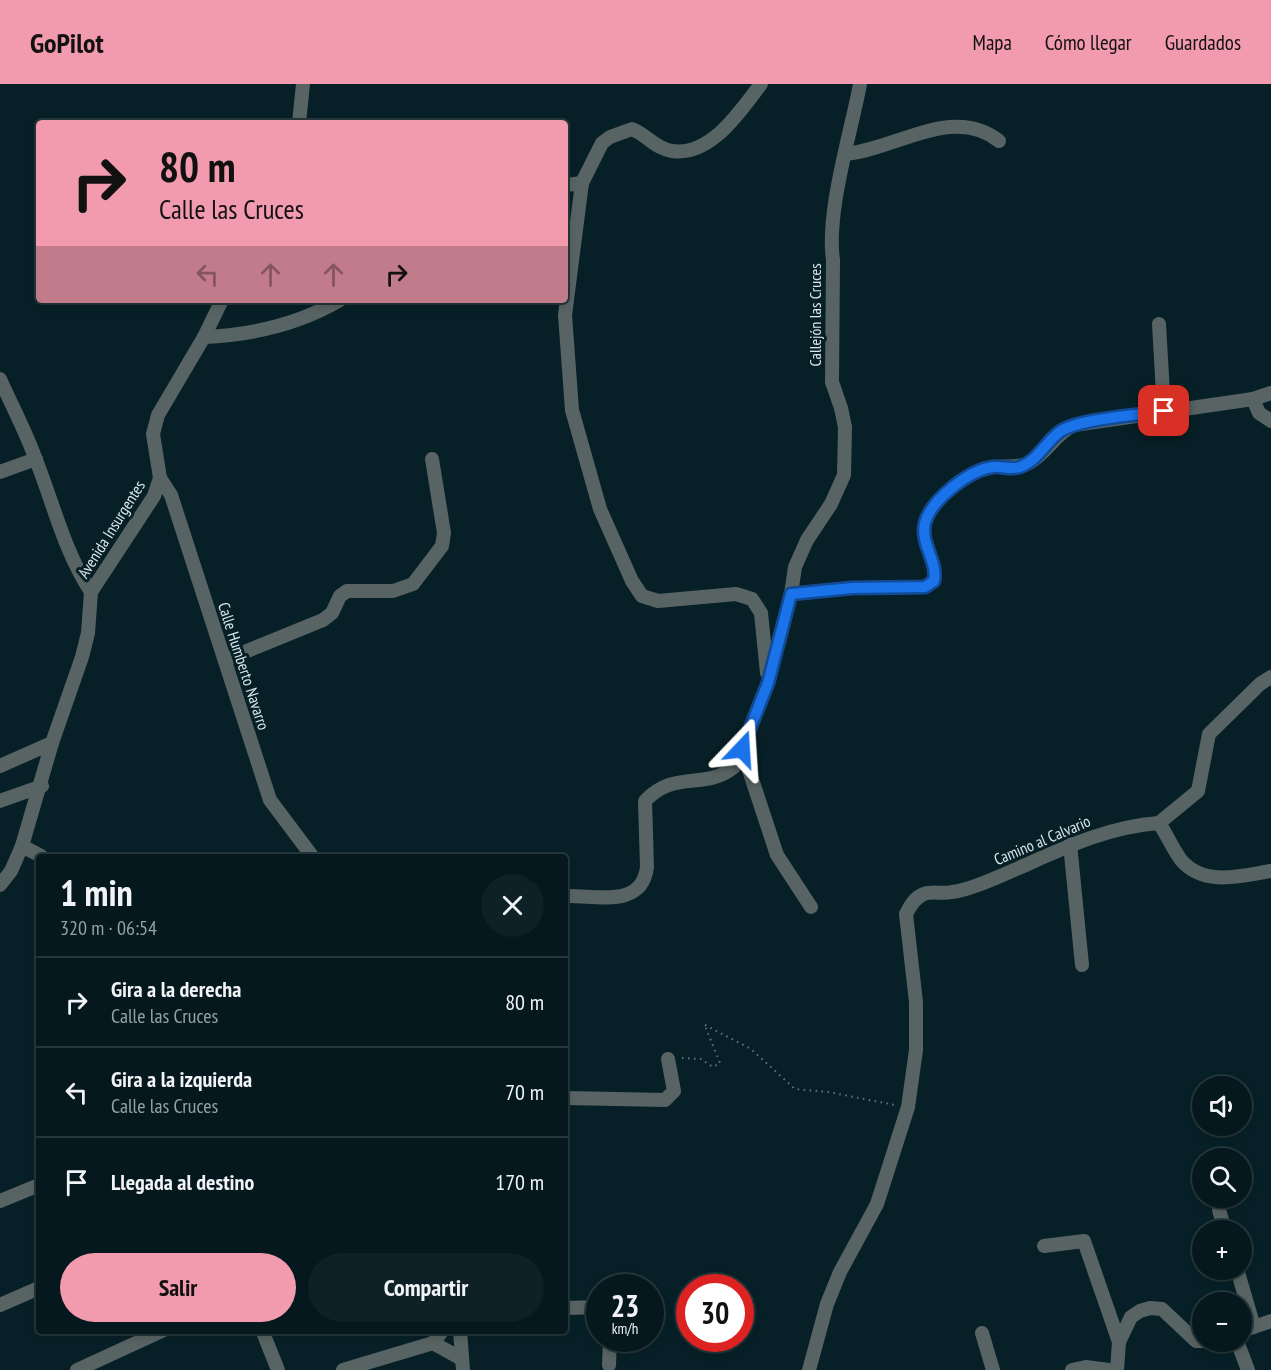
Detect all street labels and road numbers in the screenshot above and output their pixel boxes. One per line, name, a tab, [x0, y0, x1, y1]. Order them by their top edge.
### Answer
street label: Callejón las Cruces	[805, 263, 825, 367]
street label: Avenida Insurgentes	[73, 476, 149, 582]
street label: Calle Humberto Navarro	[214, 600, 274, 732]
street label: Camino al Calvario	[991, 811, 1093, 869]

